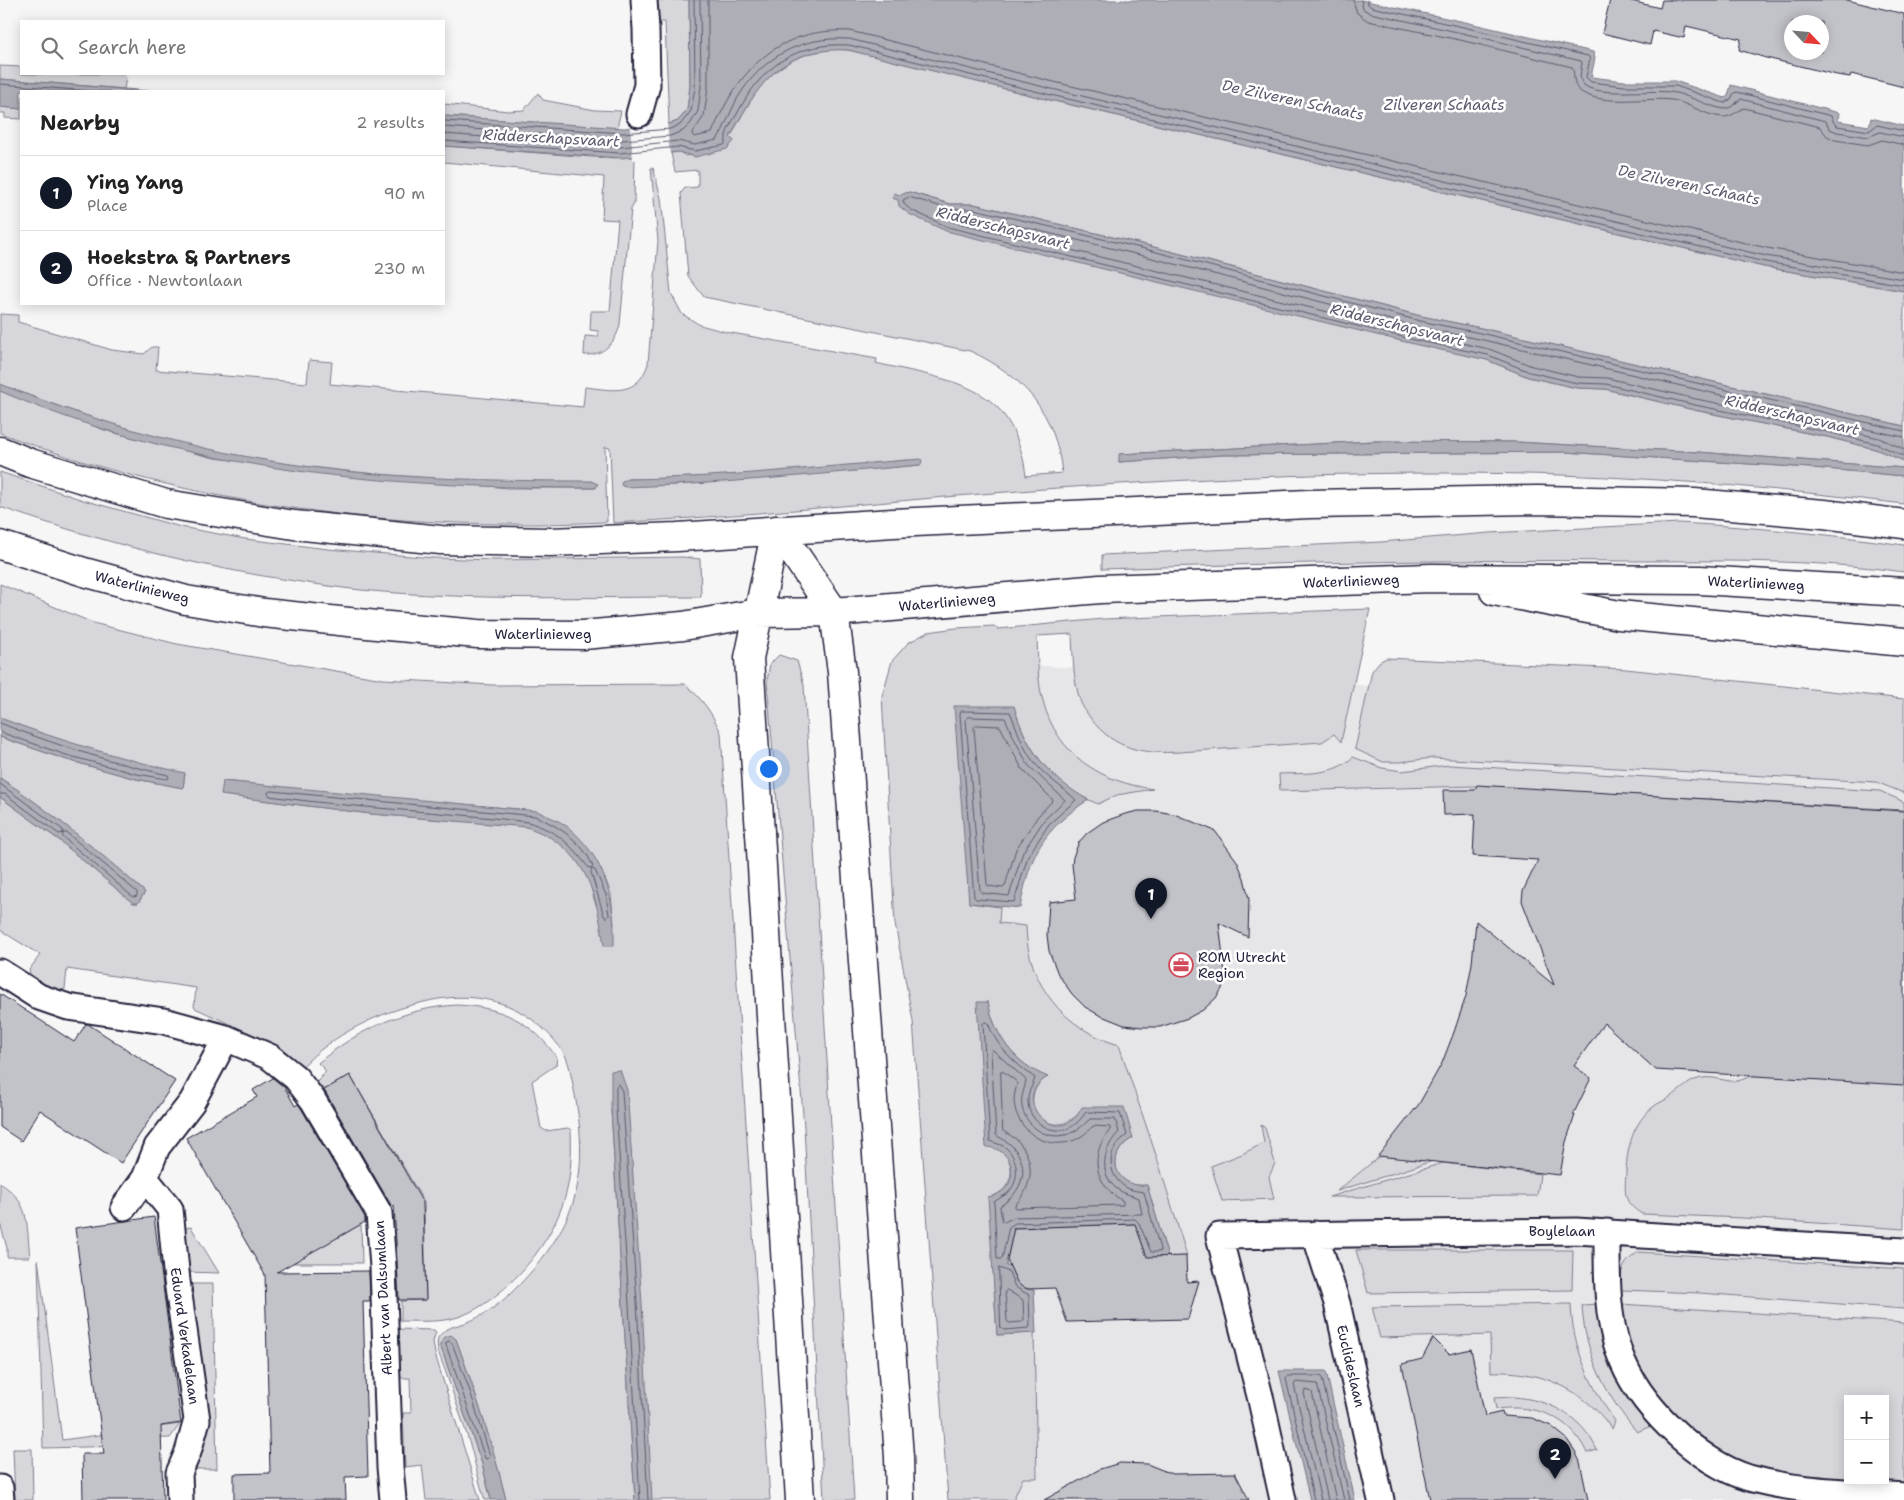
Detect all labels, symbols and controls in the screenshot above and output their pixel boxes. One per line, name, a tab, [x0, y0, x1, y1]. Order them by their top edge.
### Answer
north arrow	[1784, 15, 1829, 60]
search box	[20, 20, 445, 75]
icon: search	[38, 34, 66, 62]
text: Search here	[78, 35, 187, 60]
water label: De Zilveren Schaats	[1220, 75, 1366, 125]
water label: Zilveren Schaats	[1383, 95, 1505, 115]
text: Nearby	[40, 109, 120, 137]
text: 2 results	[356, 112, 425, 133]
water label: Ridderschapsvaart	[482, 124, 620, 152]
water label: De Zilveren Schaats	[1616, 160, 1762, 210]
text: Ying Yang	[87, 170, 183, 195]
text: 1	[52, 183, 60, 204]
text: 90 m	[384, 183, 425, 204]
text: Place	[87, 195, 128, 216]
water label: Ridderschapsvaart	[934, 202, 1072, 254]
text: Hoekstra & Partners	[87, 245, 291, 270]
text: 2	[50, 258, 62, 279]
text: 230 m	[373, 258, 425, 279]
text: Office · Newtonlaan	[87, 270, 243, 291]
water label: Ridderschapsvaart	[1328, 299, 1466, 351]
water label: Ridderschapsvaart	[1723, 390, 1861, 440]
street label: Waterlinieweg	[93, 567, 191, 607]
street label: Waterlinieweg	[1302, 570, 1400, 592]
street label: Waterlinieweg	[1707, 571, 1805, 595]
street label: Waterlinieweg	[898, 589, 996, 615]
street label: Waterlinieweg	[494, 625, 592, 643]
your location	[756, 756, 782, 782]
pin: 1	[1135, 878, 1167, 919]
place label: ROM Utrecht Region	[1198, 948, 1286, 982]
office icon: ROM Utrecht Region	[1168, 952, 1194, 978]
street label: Albert van Dalsumlaan	[370, 1219, 396, 1376]
street label: Boylelaan	[1529, 1222, 1596, 1240]
street label: Eduard Verkadelaan	[166, 1266, 204, 1406]
street label: Euclideslaan	[1333, 1323, 1369, 1409]
map controls	[1844, 1395, 1889, 1485]
button: +	[1844, 1395, 1889, 1440]
pin: 2	[1539, 1438, 1571, 1479]
button: −	[1844, 1440, 1889, 1485]

